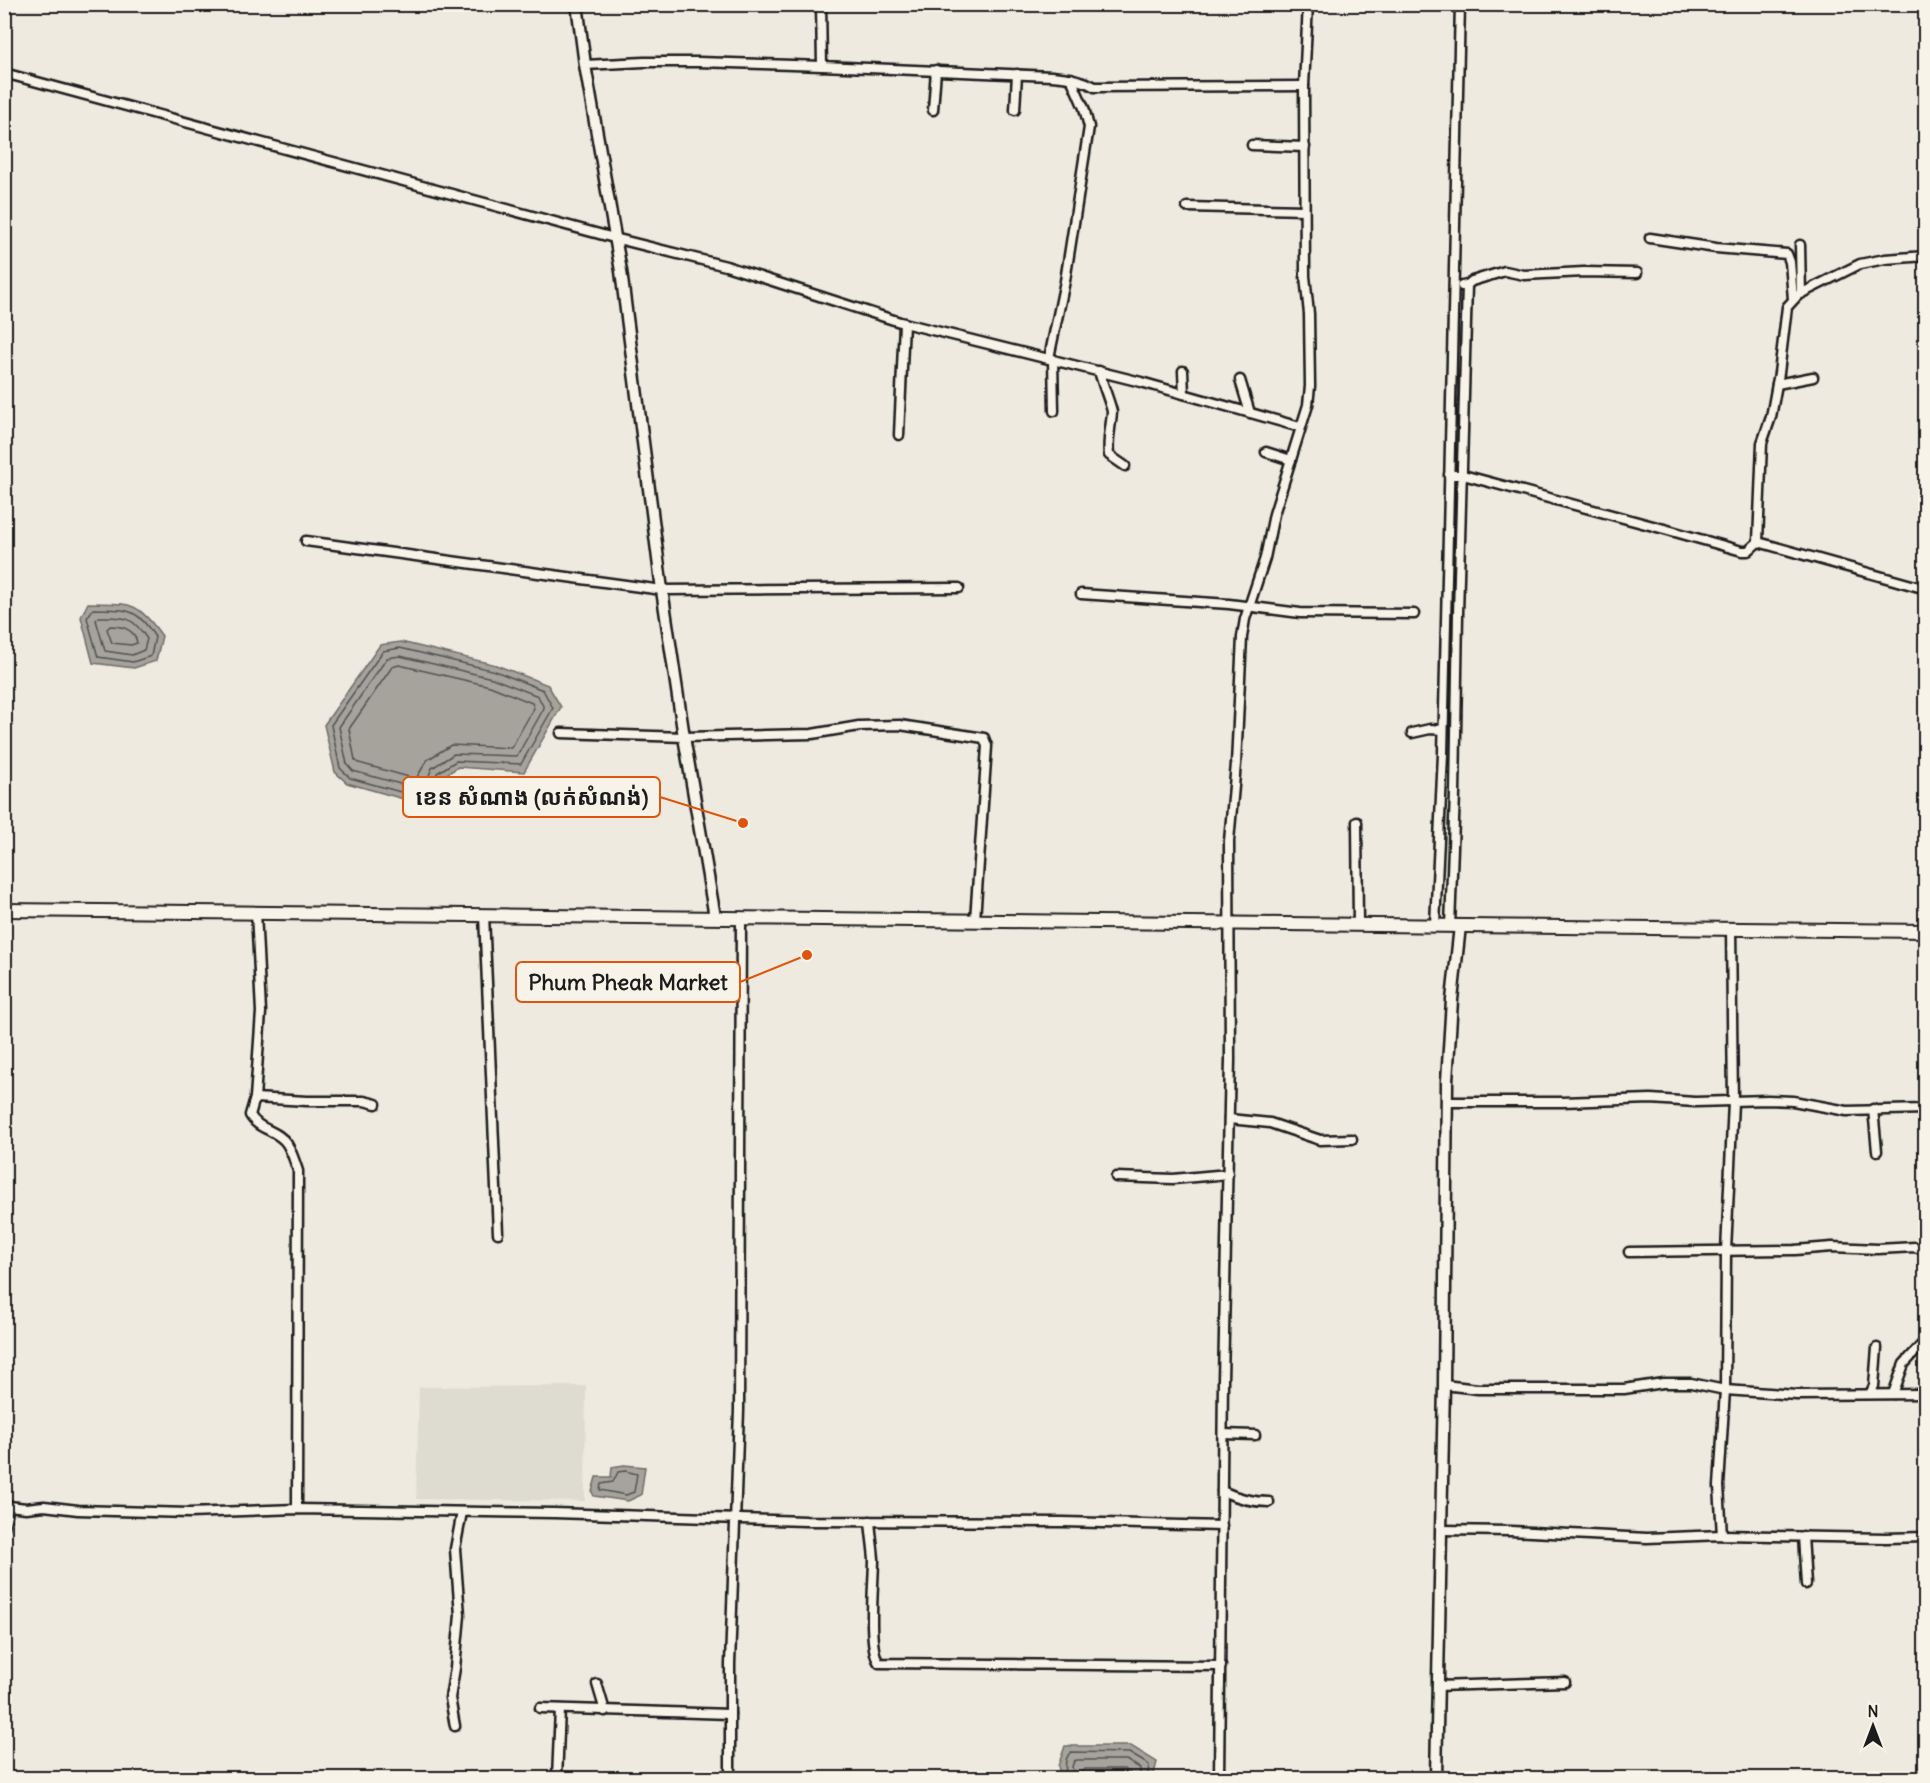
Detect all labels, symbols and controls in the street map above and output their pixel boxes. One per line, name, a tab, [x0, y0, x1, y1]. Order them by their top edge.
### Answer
callout: ខេន សំណាង (លក់សំណង់)	[403, 777, 660, 817]
text: ខេន សំណាង (លក់សំណង់)	[416, 783, 649, 811]
callout: Phum Pheak Market	[516, 962, 740, 1002]
text: Phum Pheak Market	[528, 968, 728, 996]
north arrow	[1843, 1696, 1903, 1756]
text: N	[1867, 1701, 1879, 1721]

